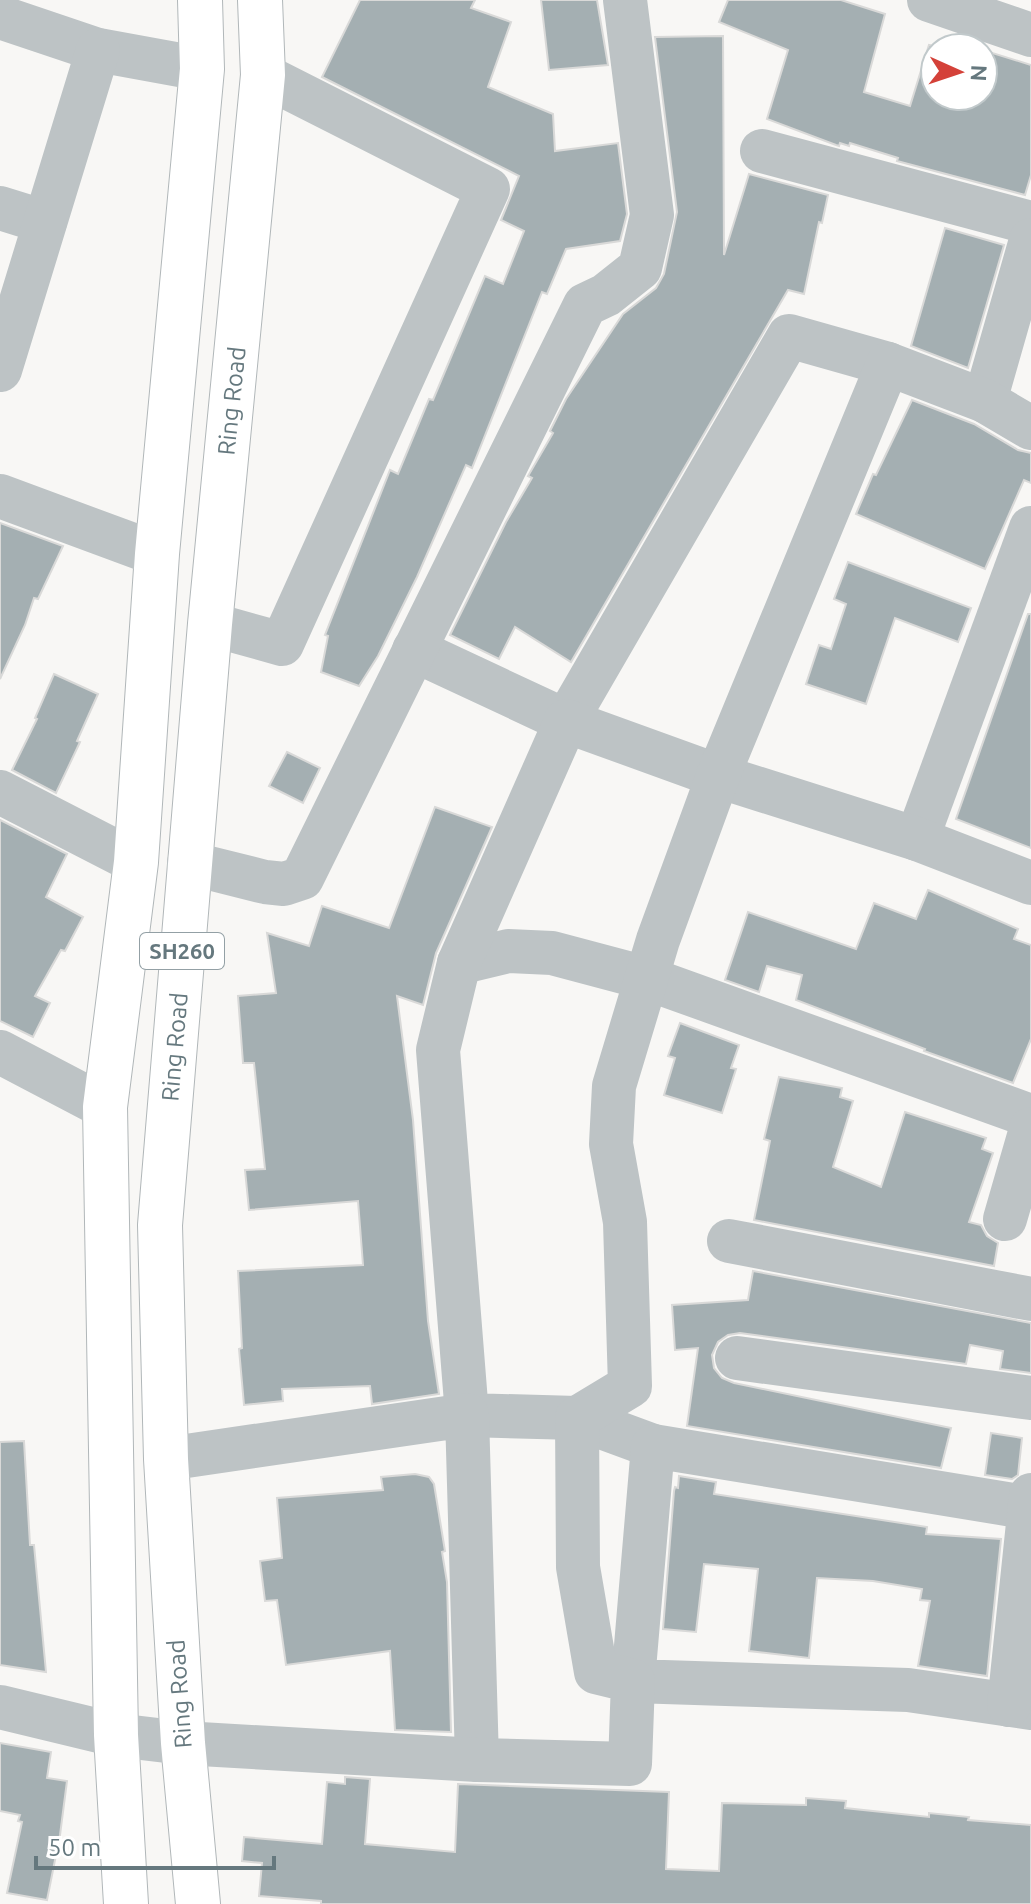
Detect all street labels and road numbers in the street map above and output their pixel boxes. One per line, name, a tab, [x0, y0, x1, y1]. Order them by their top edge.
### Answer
street label: Ring Road	[212, 345, 251, 457]
road number: SH260	[140, 933, 224, 969]
street label: Ring Road	[156, 991, 193, 1102]
street label: Ring Road	[162, 1639, 197, 1749]

